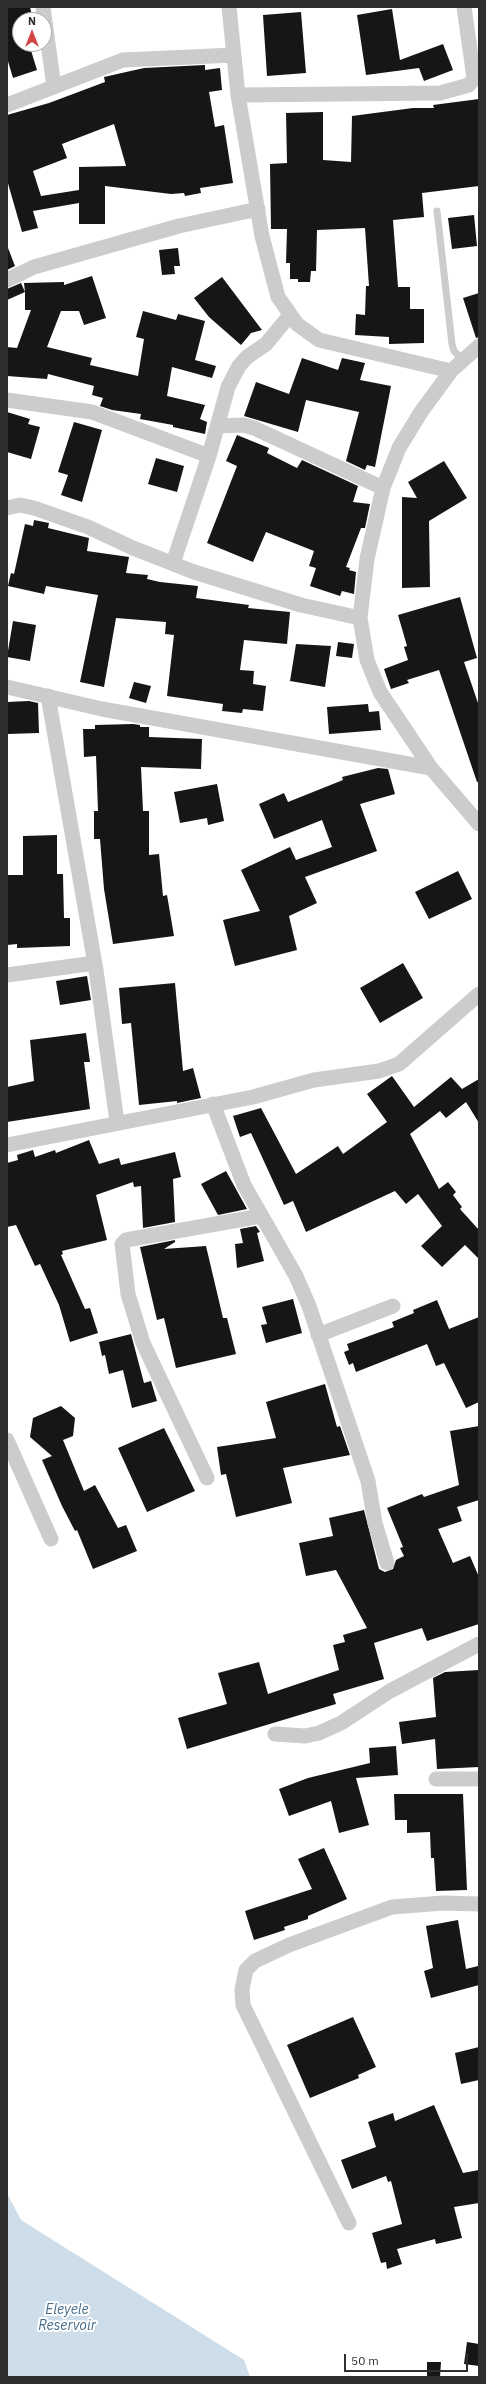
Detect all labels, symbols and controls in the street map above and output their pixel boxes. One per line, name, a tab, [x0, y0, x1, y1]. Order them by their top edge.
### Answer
north arrow	[12, 12, 52, 52]
text: N	[28, 14, 36, 28]
water label: Eleyele Reservoir	[38, 2302, 96, 2334]
scale bar	[346, 2346, 470, 2372]
text: 50 m	[351, 2353, 379, 2368]

